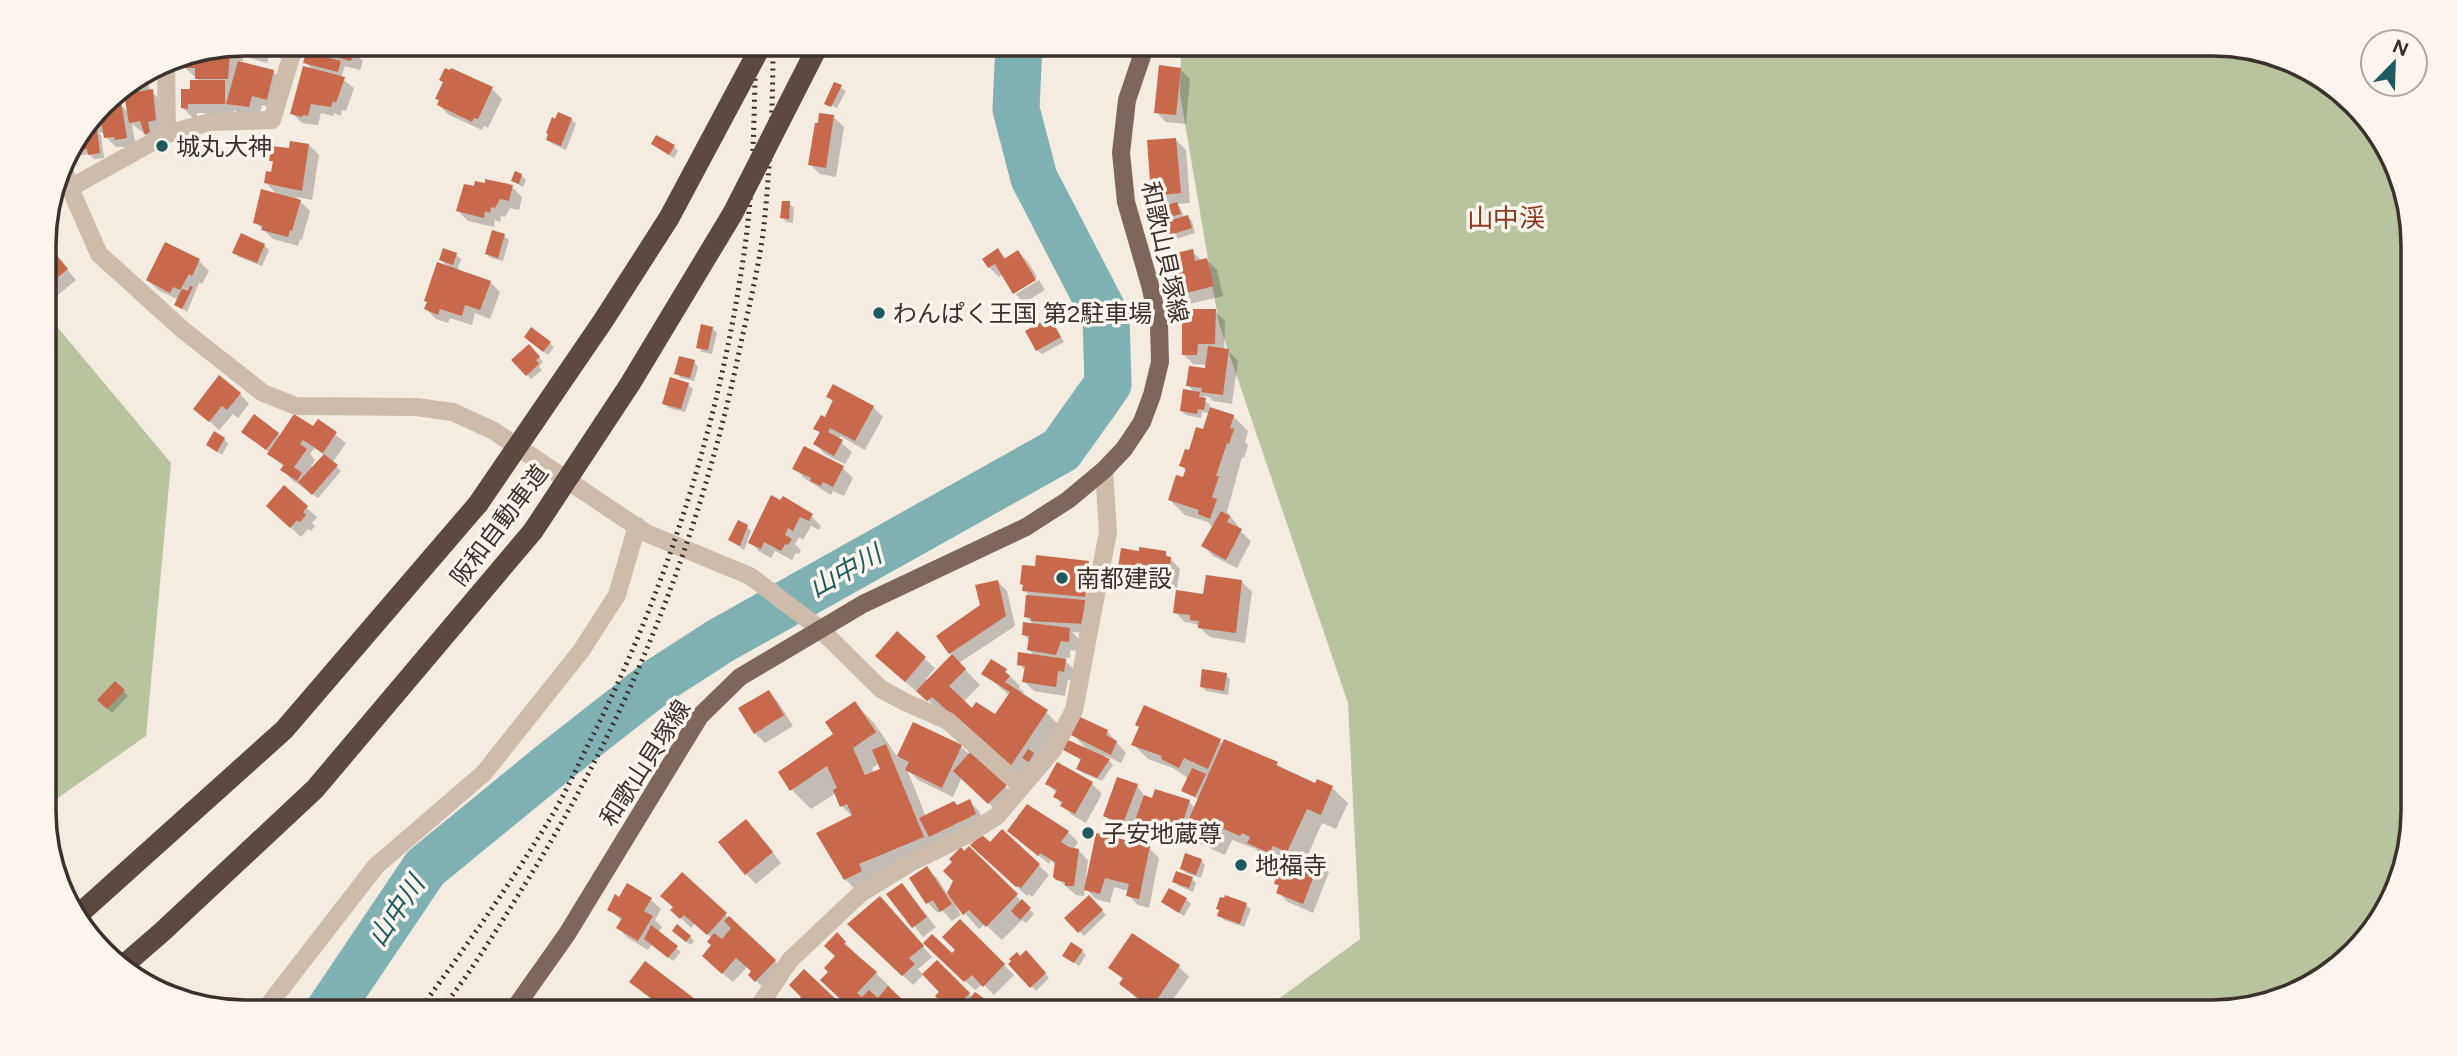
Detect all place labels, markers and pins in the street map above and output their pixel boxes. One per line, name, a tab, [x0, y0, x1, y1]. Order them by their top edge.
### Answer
place label: 城丸大神	[176, 132, 272, 161]
marker: 城丸大神	[154, 138, 170, 154]
place label: わんぱく王国 第2駐車場	[893, 299, 1152, 328]
marker: わんぱく王国 第2駐車場	[871, 305, 887, 321]
place label: 南都建設	[1076, 564, 1172, 593]
marker: 南都建設	[1054, 570, 1070, 586]
place label: 子安地蔵尊	[1102, 819, 1222, 848]
marker: 子安地蔵尊	[1080, 825, 1096, 841]
place label: 地福寺	[1255, 851, 1327, 880]
marker: 地福寺	[1233, 857, 1249, 873]

